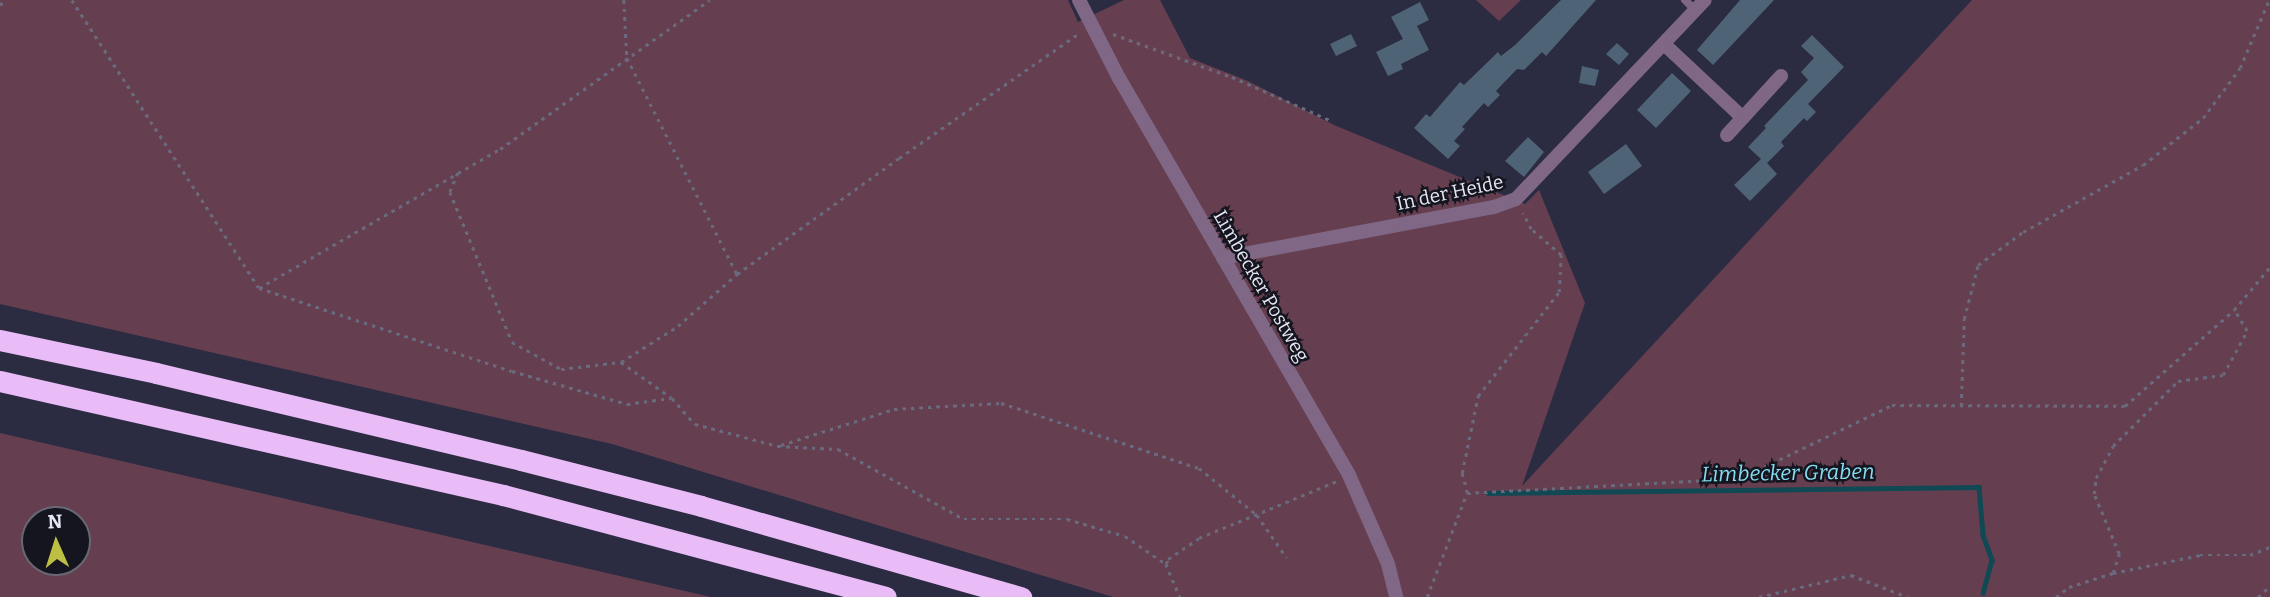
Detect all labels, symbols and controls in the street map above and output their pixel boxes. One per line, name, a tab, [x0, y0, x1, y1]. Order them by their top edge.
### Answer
street label: In der Heide	[1394, 171, 1506, 215]
street label: Limbecker Postweg	[1208, 206, 1314, 366]
water label: Limbecker Graben	[1701, 459, 1875, 487]
north arrow	[21, 506, 91, 576]
text: N	[47, 510, 63, 533]

